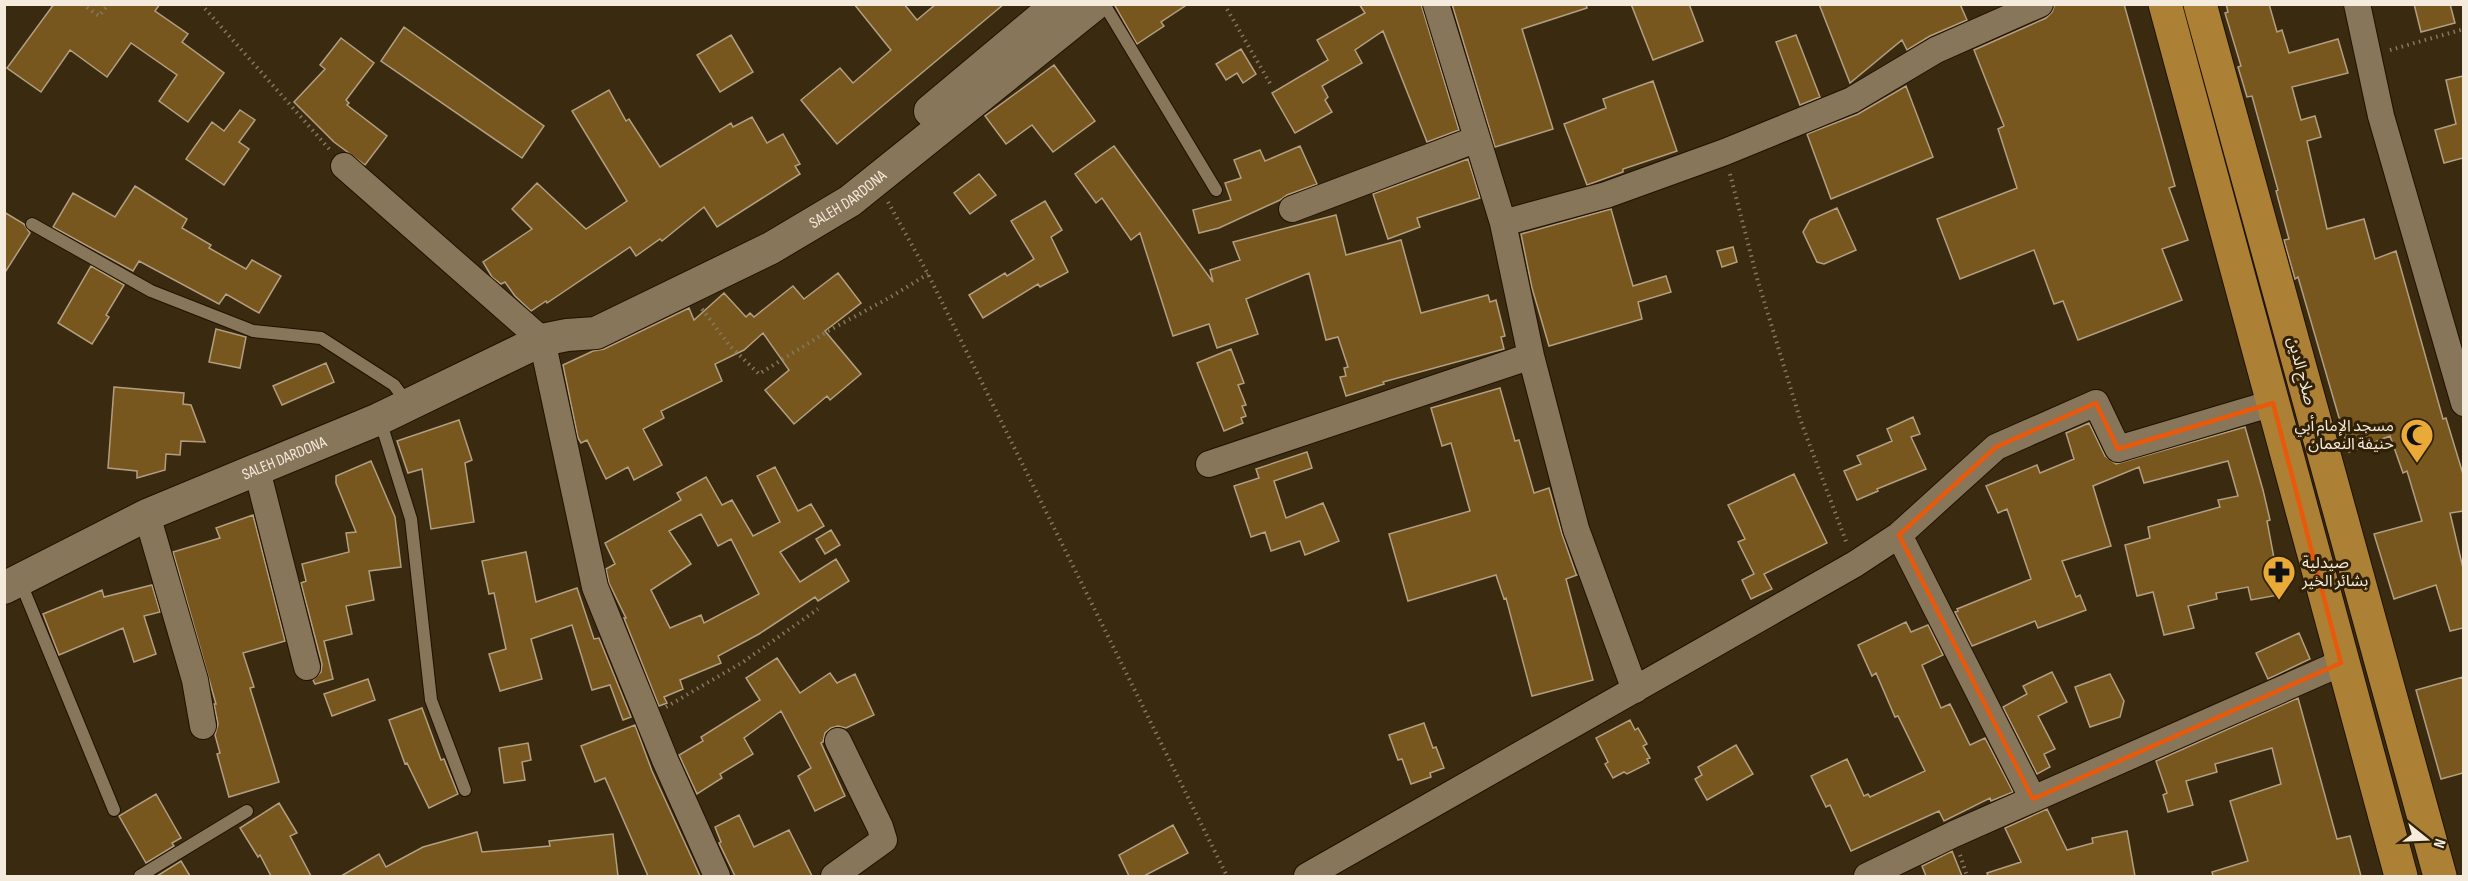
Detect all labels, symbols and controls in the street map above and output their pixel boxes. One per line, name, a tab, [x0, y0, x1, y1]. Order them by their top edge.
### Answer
street label: SALEH DARDONA	[806, 166, 890, 232]
street label: صلاح الدين	[2281, 335, 2319, 408]
place label: مسجد الإمام أبي حنيفة النعمان	[2294, 415, 2394, 454]
mosque icon: مسجد الإمام أبي حنيفة النعمان	[2399, 417, 2435, 464]
street label: SALEH DARDONA	[239, 432, 329, 484]
pharmacy icon: صيدلية بشائر الخير	[2261, 554, 2297, 601]
place label: صيدلية بشائر الخير	[2301, 554, 2368, 591]
north arrow	[2396, 809, 2456, 869]
text: N	[2428, 836, 2449, 850]

